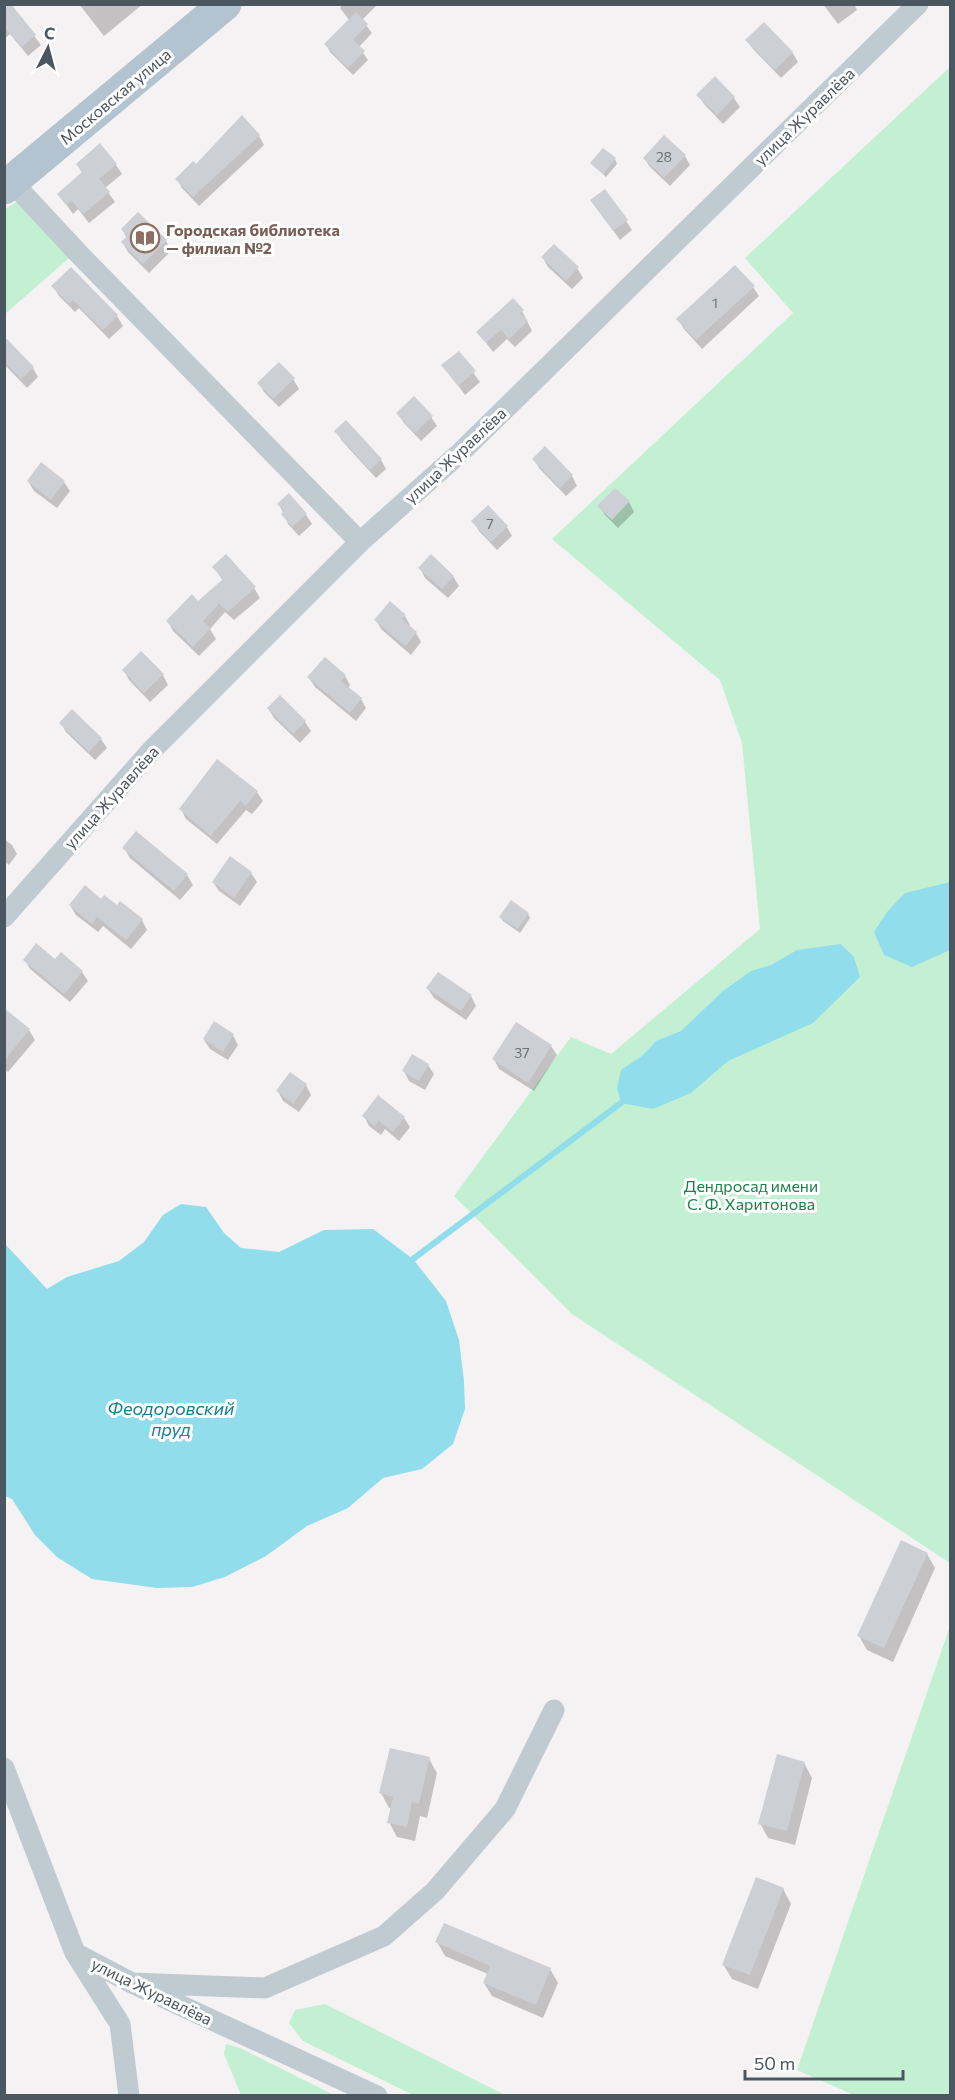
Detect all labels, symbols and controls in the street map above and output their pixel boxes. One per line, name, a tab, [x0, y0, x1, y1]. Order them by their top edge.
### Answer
north arrow	[18, 18, 78, 78]
text: С	[43, 23, 56, 43]
street label: Московская улица	[56, 44, 174, 148]
street label: улица Журавлёва	[750, 63, 858, 169]
house number: 28	[656, 148, 672, 165]
place label: Городская библиотека — филиал №2	[166, 220, 340, 257]
library icon: Городская библиотека — филиал №2	[129, 222, 161, 254]
house number: 1	[712, 294, 718, 311]
street label: улица Журавлёва	[400, 403, 510, 507]
house number: 7	[486, 515, 494, 532]
street label: улица Журавлёва	[60, 742, 162, 852]
house number: 37	[514, 1044, 530, 1061]
park label: Дендросад имени С. Ф. Харитонова	[684, 1176, 818, 1213]
water label: Феодоровский пруд	[108, 1397, 235, 1440]
street label: улица Журавлёва	[89, 1954, 215, 2028]
scale bar	[745, 2043, 902, 2081]
text: 50 m	[754, 2052, 795, 2074]

